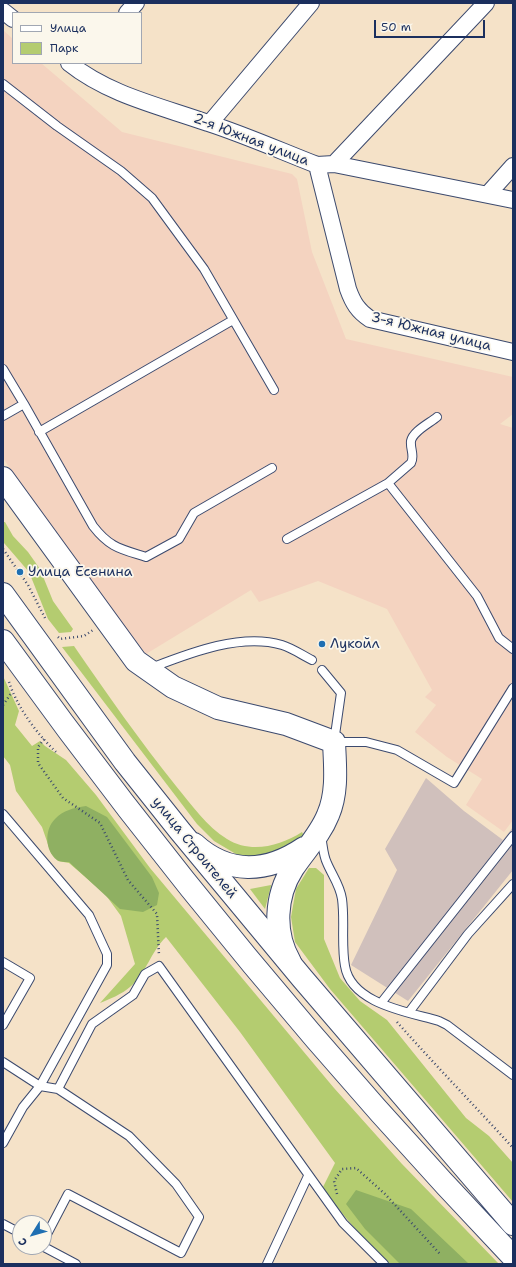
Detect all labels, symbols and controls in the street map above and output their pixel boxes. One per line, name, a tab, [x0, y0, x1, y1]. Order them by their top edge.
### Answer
legend	[12, 12, 142, 64]
scale bar	[376, 12, 487, 38]
text: 50 m	[381, 19, 411, 35]
text: Улица	[50, 20, 86, 36]
text: Парк	[50, 40, 78, 56]
street label: 2-я Южная улица	[191, 110, 311, 170]
street label: 3-я Южная улица	[369, 309, 493, 355]
place label: Улица Есенина	[28, 564, 132, 580]
marker: Улица Есенина	[15, 567, 25, 577]
place label: Лукойл	[330, 636, 380, 652]
marker: Лукойл	[317, 639, 327, 649]
street label: улица Строителей	[148, 794, 240, 902]
north arrow	[12, 1215, 52, 1255]
text: С	[15, 1235, 31, 1249]

